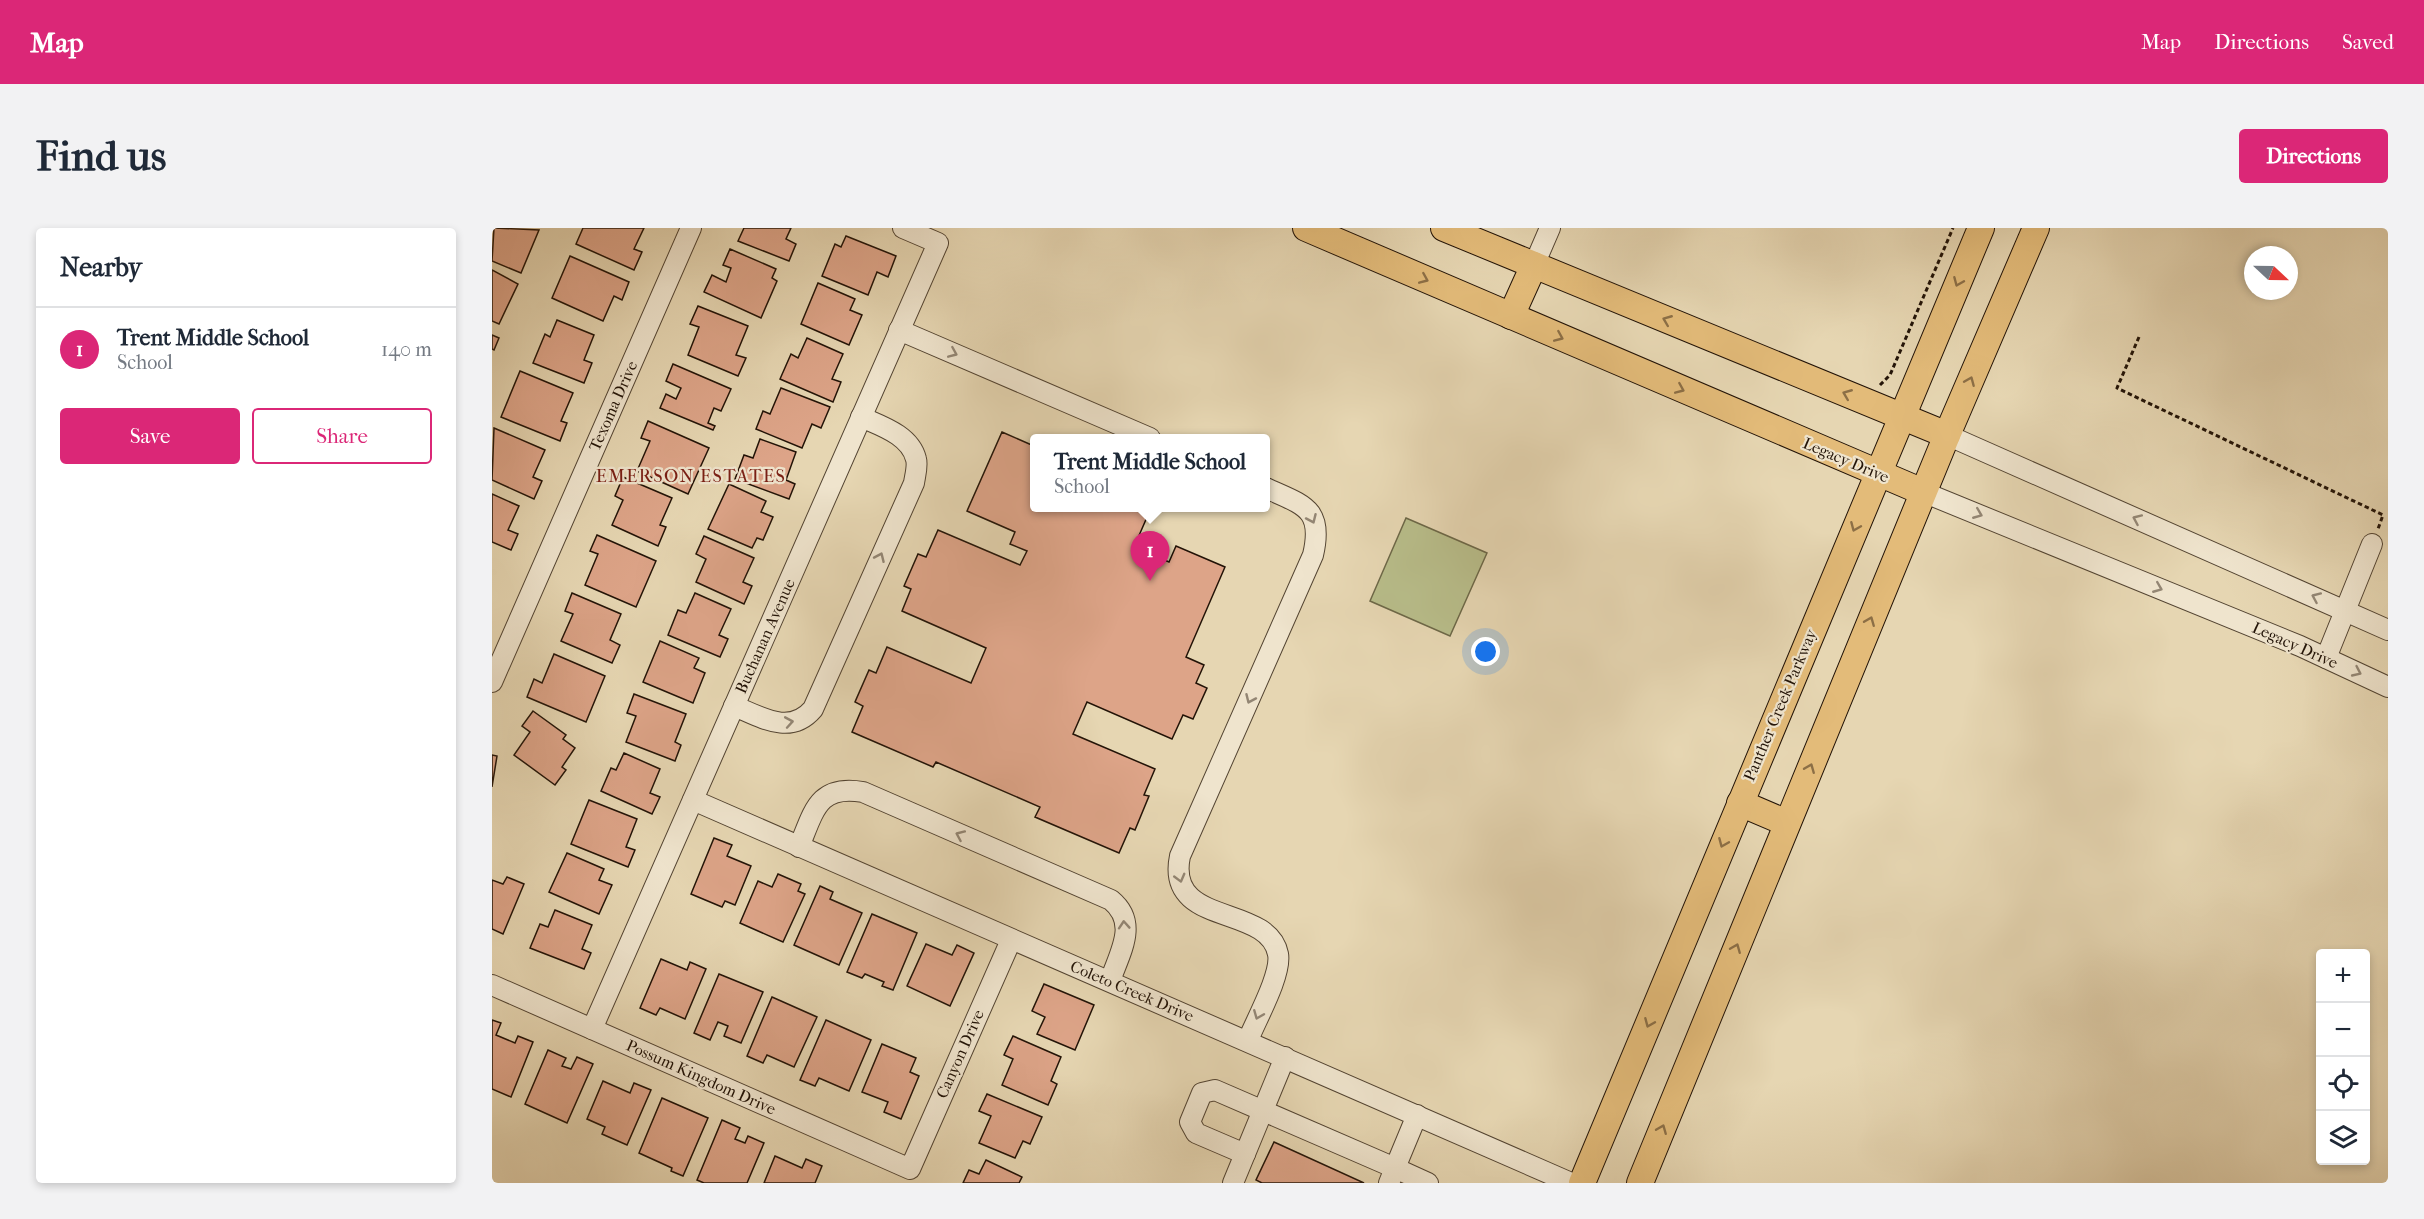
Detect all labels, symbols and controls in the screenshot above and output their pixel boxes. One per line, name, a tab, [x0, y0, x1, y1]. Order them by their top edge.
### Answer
text: Map	[30, 26, 84, 59]
text: Map	[2141, 30, 2181, 54]
text: Directions	[2214, 30, 2309, 54]
text: Saved	[2342, 30, 2394, 54]
button: Directions	[2239, 129, 2388, 183]
text: Find us	[36, 132, 166, 181]
north arrow	[2244, 246, 2298, 300]
text: Nearby	[60, 252, 142, 283]
one-way arrow	[1417, 271, 1428, 283]
one-way arrow	[1953, 276, 1965, 287]
one-way arrow	[1662, 315, 1673, 327]
text: Trent Middle School	[117, 325, 309, 351]
one-way arrow	[1553, 330, 1564, 342]
text: 1	[76, 338, 83, 361]
text: 140 m	[381, 338, 432, 361]
one-way arrow	[947, 346, 958, 358]
text: School	[117, 351, 173, 374]
street label: Texoma Drive	[585, 358, 641, 454]
one-way arrow	[1963, 377, 1975, 388]
one-way arrow	[1674, 381, 1685, 393]
one-way arrow	[1842, 389, 1853, 401]
button: Save	[60, 408, 240, 464]
button: Share	[252, 408, 432, 464]
street label: Legacy Drive	[1800, 433, 1892, 487]
popup	[1030, 434, 1270, 512]
text: Trent Middle School	[1054, 449, 1246, 475]
district label: EMERSON ESTATES	[596, 466, 786, 487]
text: School	[1054, 475, 1110, 498]
one-way arrow	[1971, 507, 1982, 519]
one-way arrow	[1305, 512, 1317, 523]
one-way arrow	[2133, 514, 2144, 526]
one-way arrow	[1850, 521, 1862, 532]
pin: 1	[1130, 532, 1170, 581]
one-way arrow	[873, 553, 885, 564]
street label: Buchanan Avenue	[731, 576, 799, 696]
one-way arrow	[2152, 581, 2163, 593]
one-way arrow	[2311, 593, 2322, 605]
one-way arrow	[1863, 617, 1875, 628]
street label: Legacy Drive	[2249, 618, 2341, 672]
street label: Panther Creek Parkway	[1739, 626, 1821, 784]
your location	[1471, 637, 1500, 666]
one-way arrow	[2351, 665, 2362, 677]
one-way arrow	[1245, 692, 1257, 703]
one-way arrow	[783, 716, 793, 729]
one-way arrow	[1803, 763, 1815, 774]
one-way arrow	[955, 830, 966, 842]
one-way arrow	[1718, 836, 1730, 847]
one-way arrow	[1173, 873, 1186, 883]
one-way arrow	[1118, 920, 1131, 929]
one-way arrow	[1729, 944, 1741, 955]
map controls	[2316, 949, 2370, 1165]
button: +	[2316, 949, 2370, 1003]
street label: Coleto Creek Drive	[1067, 956, 1197, 1026]
button: −	[2316, 1003, 2370, 1057]
street label: Canyon Drive	[932, 1007, 988, 1101]
one-way arrow	[1253, 1009, 1265, 1020]
one-way arrow	[1644, 1017, 1656, 1028]
street label: Possum Kingdom Drive	[623, 1035, 779, 1119]
button: locate	[2316, 1057, 2370, 1111]
button: layers	[2316, 1111, 2370, 1165]
one-way arrow	[1655, 1124, 1667, 1135]

